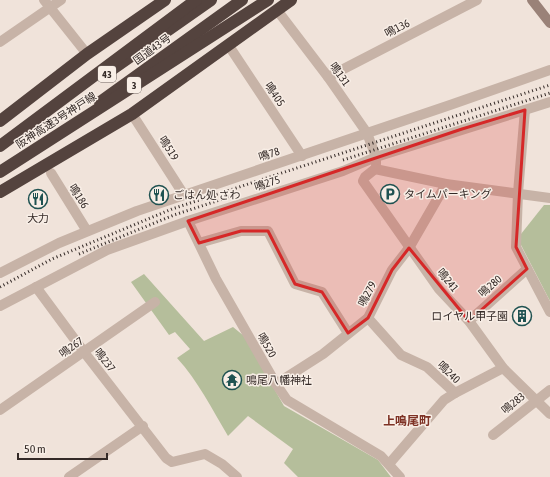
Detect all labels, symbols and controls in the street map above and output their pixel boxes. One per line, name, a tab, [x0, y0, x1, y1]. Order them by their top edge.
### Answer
street label: 鳴136	[382, 17, 412, 39]
street label: 国道43号	[131, 31, 173, 67]
street label: 鳴131	[327, 60, 353, 88]
road number: 43	[98, 66, 116, 82]
road number: 3	[127, 77, 141, 93]
street label: 鳴405	[263, 80, 287, 108]
street label: 阪神高速3号神戸線	[14, 90, 98, 150]
street label: 鳴519	[157, 134, 181, 162]
street label: 鳴78	[257, 145, 281, 163]
street label: 鳴275	[253, 173, 281, 193]
street label: 鳴186	[67, 182, 91, 210]
parking icon: タイムパーキング	[379, 183, 401, 205]
restaurant icon: ごはん処 さわ	[148, 184, 170, 206]
restaurant icon: 大力	[27, 188, 49, 210]
place label: タイムパーキング	[404, 188, 491, 200]
place label: ごはん処 さわ	[173, 189, 241, 201]
place label: 大力	[27, 212, 49, 224]
street label: 鳴241	[435, 266, 461, 294]
street label: 鳴280	[476, 273, 504, 299]
street label: 鳴279	[356, 279, 378, 309]
building icon: ロイヤル甲子園	[511, 305, 533, 327]
place label: ロイヤル甲子園	[431, 310, 508, 322]
street label: 鳴520	[255, 331, 279, 359]
street label: 鳴267	[57, 334, 85, 360]
street label: 鳴237	[92, 346, 118, 374]
street label: 鳴240	[435, 358, 463, 386]
temple icon: 鳴尾八幡神社	[221, 369, 243, 391]
place label: 鳴尾八幡神社	[246, 374, 312, 386]
street label: 鳴283	[499, 390, 527, 416]
district label: 上鳴尾町	[383, 414, 431, 428]
scale bar	[18, 435, 107, 461]
text: 50 m	[24, 442, 46, 456]

